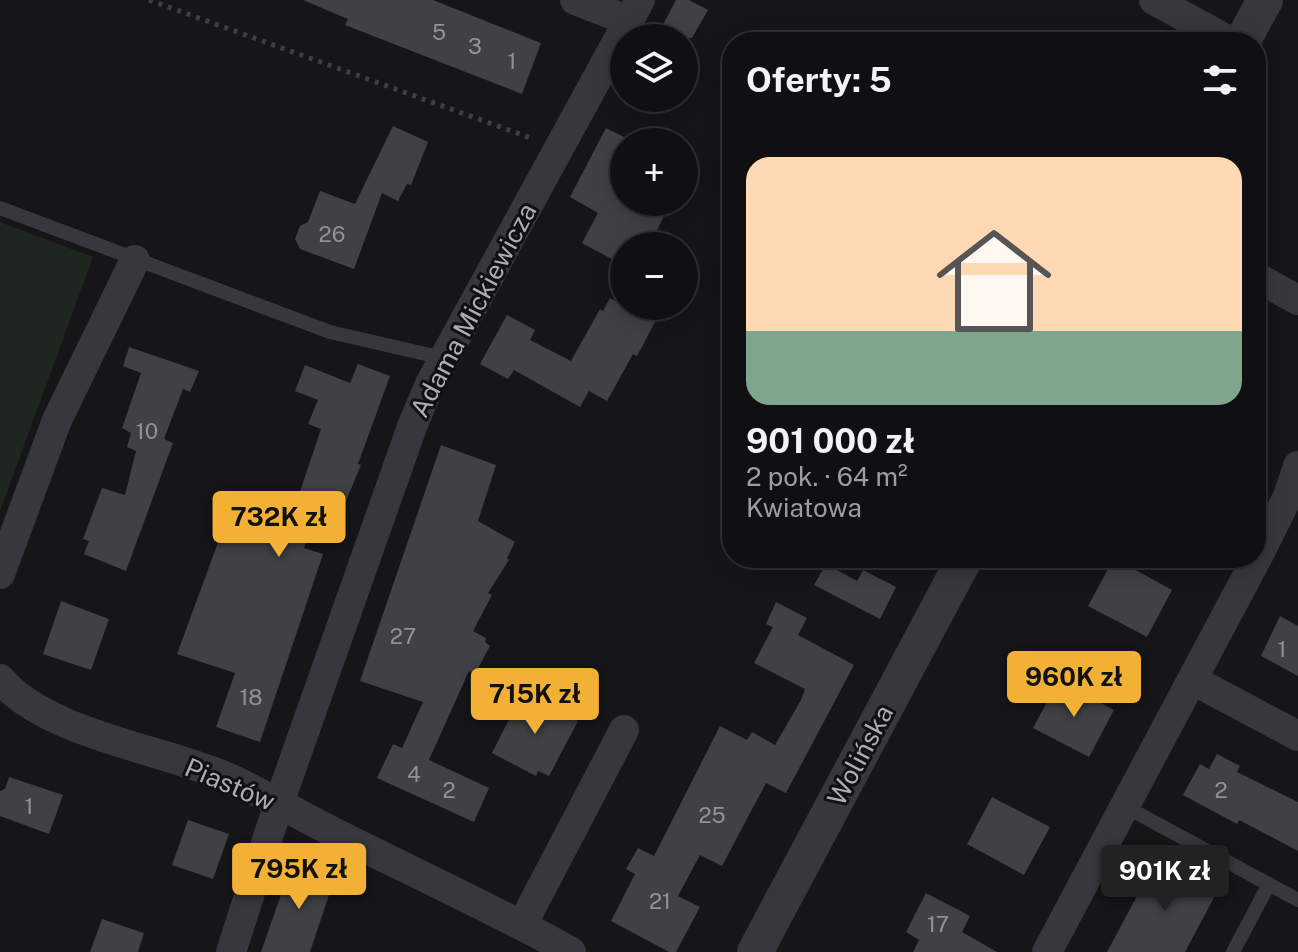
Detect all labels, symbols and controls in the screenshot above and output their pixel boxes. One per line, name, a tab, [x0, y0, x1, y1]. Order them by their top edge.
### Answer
house number: 5	[432, 19, 446, 45]
map controls	[610, 24, 698, 320]
button: layers	[610, 24, 698, 112]
house number: 3	[468, 33, 482, 59]
house number: 1	[508, 48, 516, 74]
icon: filters	[1198, 58, 1242, 102]
text: Oferty: 5	[746, 60, 892, 100]
button: +	[610, 128, 698, 216]
street label: Adama Mickiewicza	[404, 198, 542, 422]
icon: home	[922, 209, 1066, 353]
house number: 26	[319, 221, 345, 247]
button: −	[610, 232, 698, 320]
house number: 10	[136, 418, 158, 444]
text: 901 000 zł	[746, 421, 915, 461]
text: 2 pok. · 64 m²	[746, 461, 908, 492]
pin: 732K zł	[205, 491, 353, 559]
text: Kwiatowa	[746, 492, 862, 523]
text: 732K zł	[231, 501, 327, 532]
house number: 27	[390, 623, 416, 649]
house number: 1	[1278, 636, 1286, 662]
pin: 960K zł	[1000, 651, 1148, 719]
text: 960K zł	[1025, 661, 1123, 692]
pin: 715K zł	[461, 668, 609, 736]
text: 715K zł	[489, 678, 581, 709]
house number: 18	[239, 684, 263, 710]
street label: Wolińska	[821, 699, 899, 811]
street label: Piastów	[180, 751, 280, 817]
house number: 4	[407, 761, 421, 787]
house number: 2	[442, 777, 456, 803]
house number: 2	[1214, 777, 1228, 803]
house number: 1	[25, 793, 33, 819]
house number: 25	[698, 802, 726, 828]
pin: 795K zł	[225, 843, 373, 911]
pin: 901K zł	[1091, 845, 1239, 913]
text: 795K zł	[250, 853, 348, 884]
text: 901K zł	[1119, 855, 1211, 886]
house number: 21	[649, 888, 671, 914]
house number: 17	[927, 911, 949, 937]

